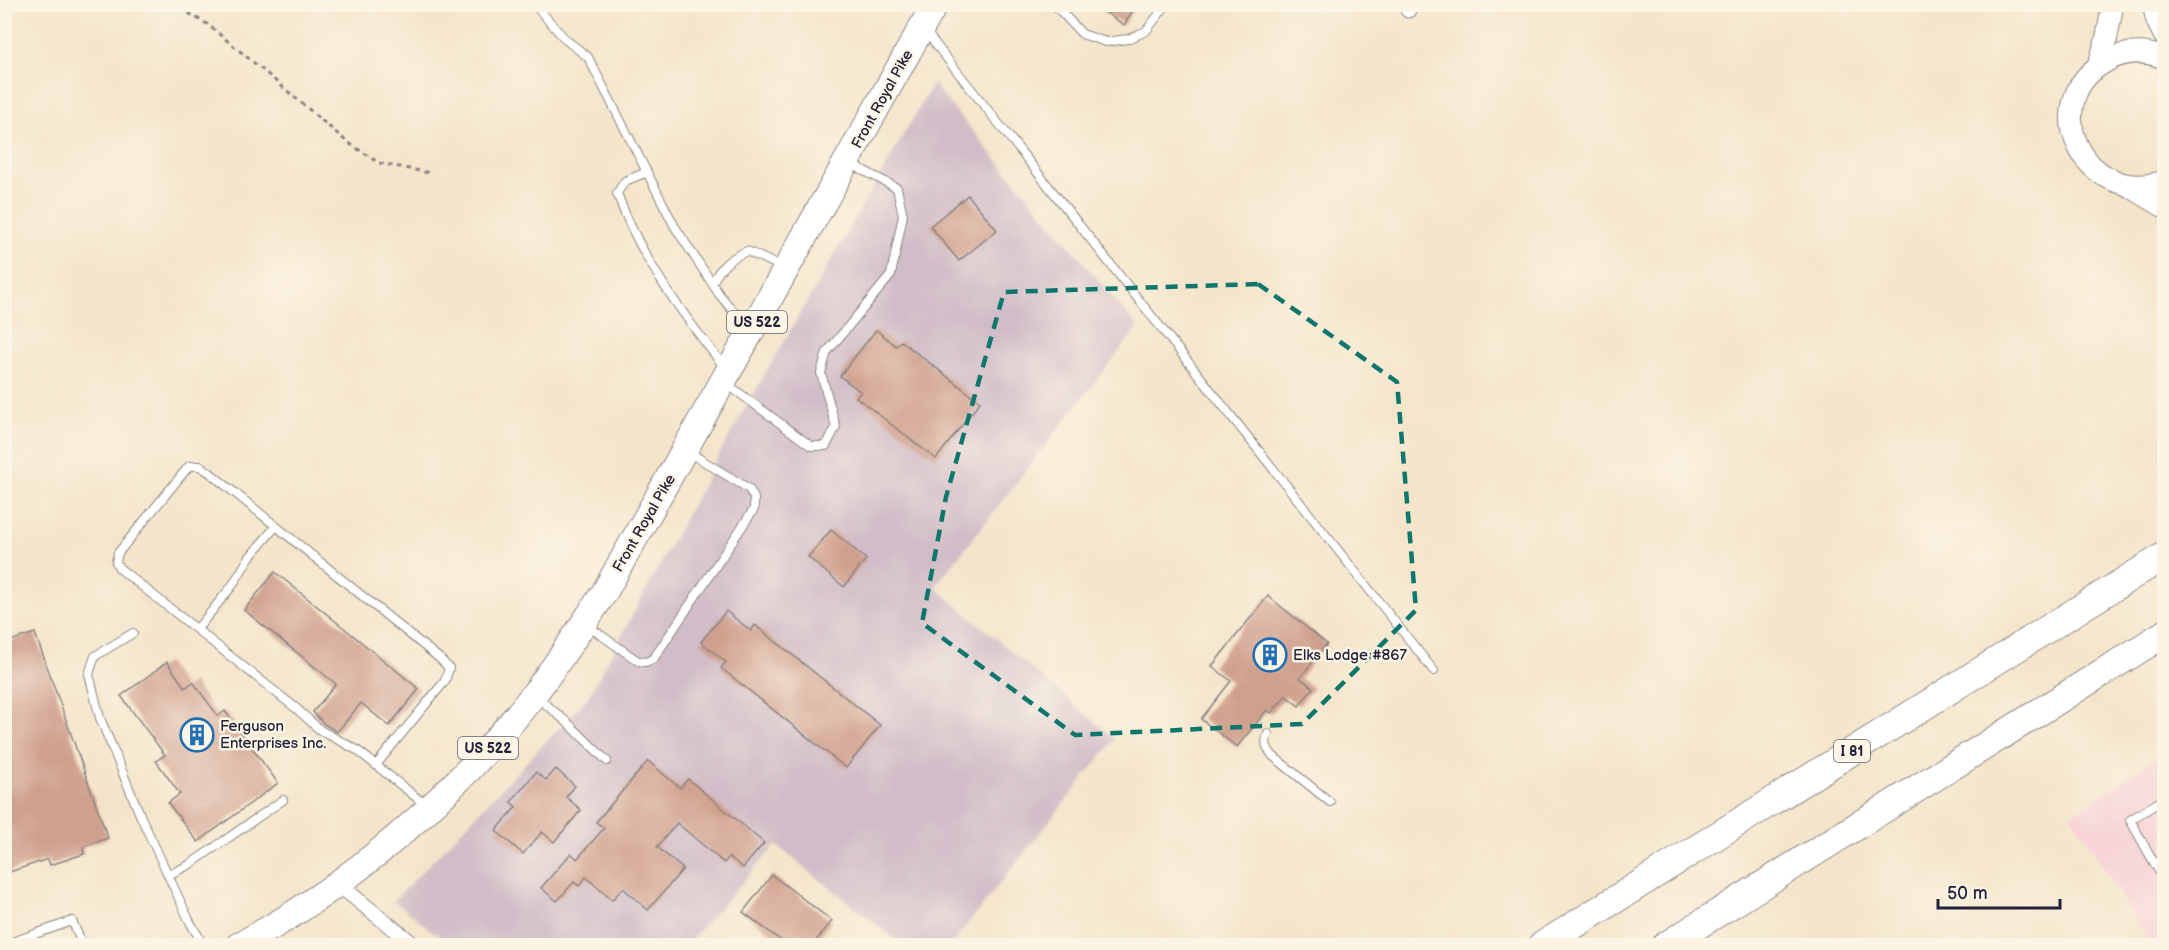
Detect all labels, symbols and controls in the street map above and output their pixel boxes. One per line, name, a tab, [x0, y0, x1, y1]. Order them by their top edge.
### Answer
street label: Front Royal Pike	[847, 47, 917, 152]
road number: US 522	[727, 311, 787, 333]
street label: Front Royal Pike	[609, 471, 680, 576]
building icon: Elks Lodge #867	[1252, 637, 1288, 673]
place label: Elks Lodge #867	[1293, 646, 1408, 665]
building icon: Ferguson Enterprises Inc.	[179, 717, 215, 753]
place label: Ferguson Enterprises Inc.	[220, 717, 326, 753]
road number: US 522	[458, 737, 518, 759]
road number: I 81	[1834, 740, 1870, 762]
scale bar	[1938, 872, 2060, 910]
text: 50 m	[1947, 883, 1988, 904]

